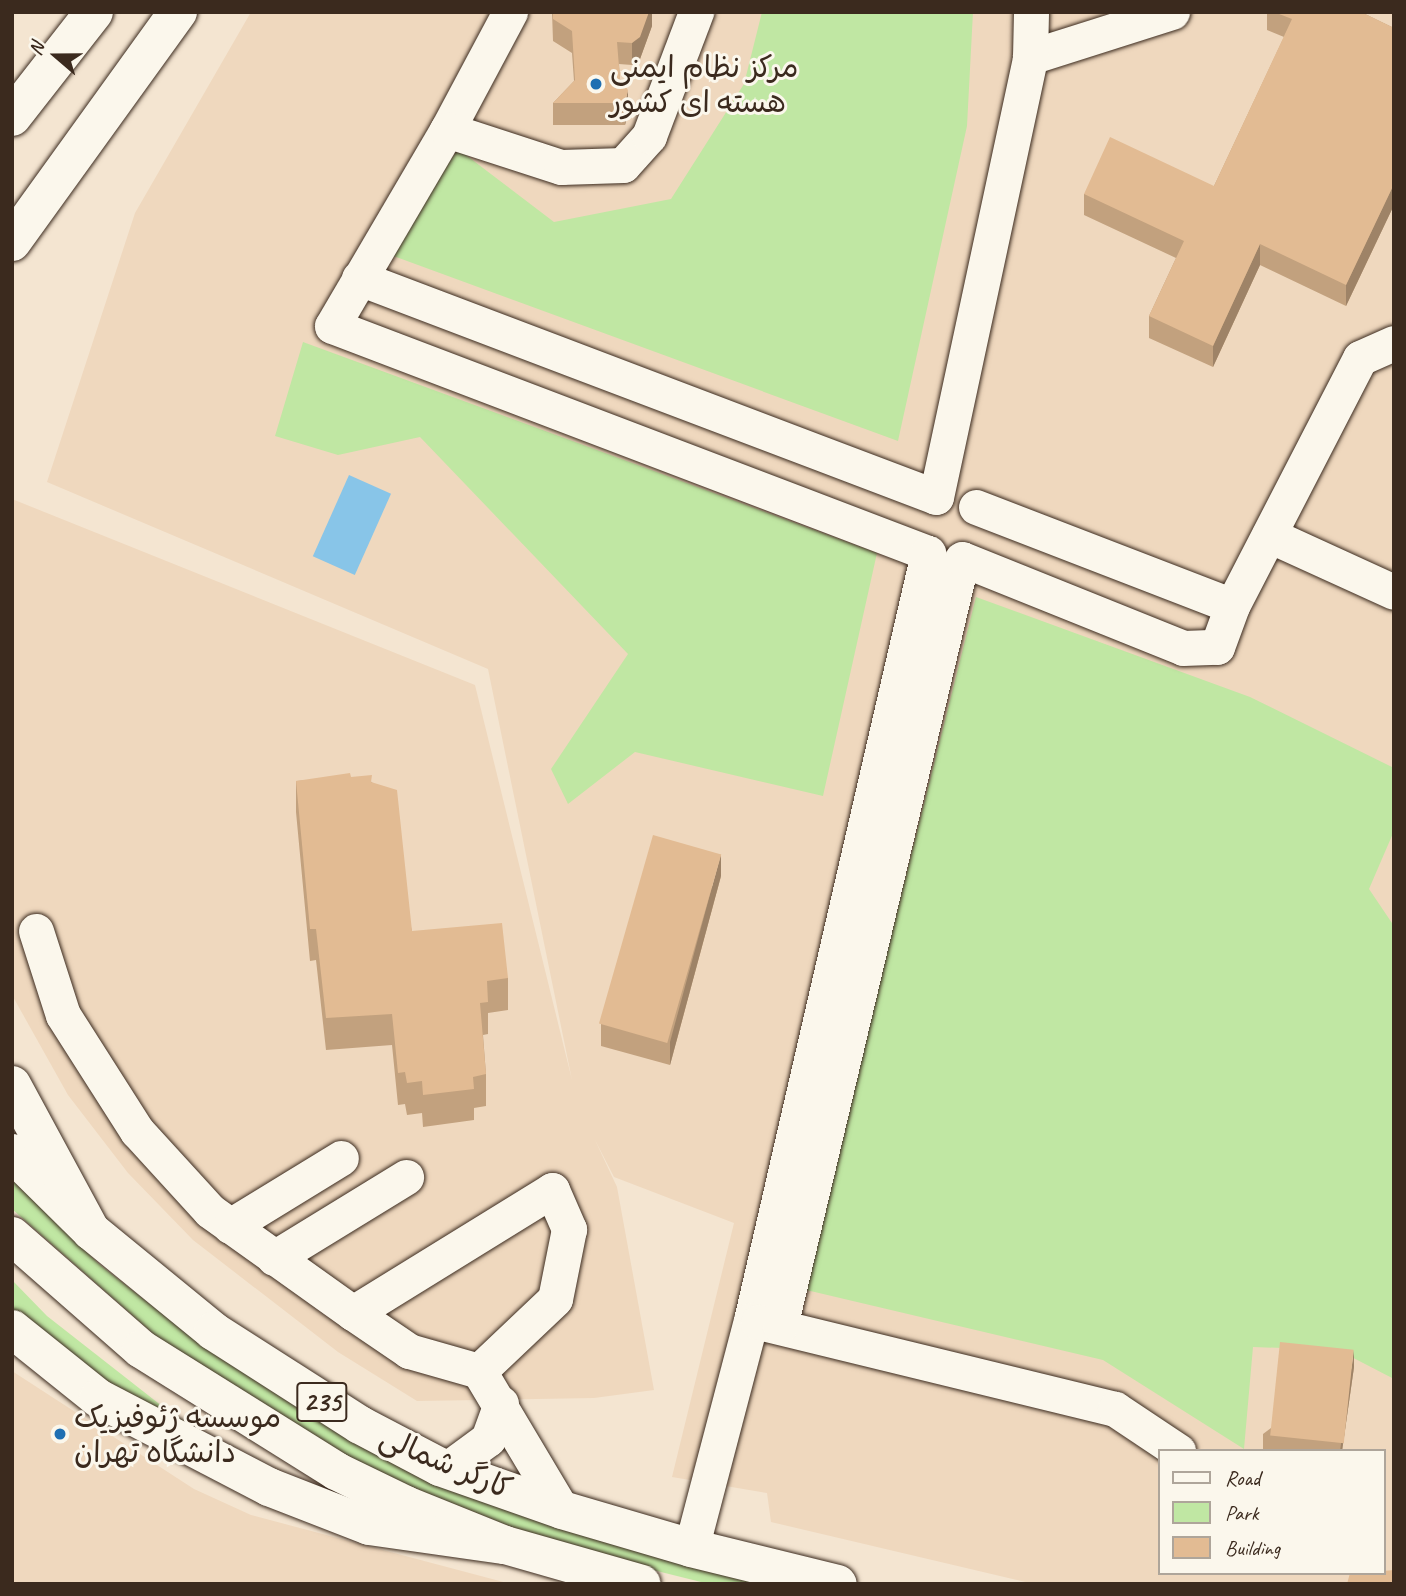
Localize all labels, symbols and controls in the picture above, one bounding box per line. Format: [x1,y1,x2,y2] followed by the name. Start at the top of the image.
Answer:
[21,21,91,91] north arrow
[23,39,50,58] text: N
[610,49,798,119] place label: مرکز نظام ایمنی هسته ای کشور
[588,76,604,92] marker: مرکز نظام ایمنی هسته ای کشور
[296,1378,348,1426] road number: 235
[74,1399,281,1470] place label: موسسه ژئوفیزیک دانشگاه تهران
[374,1419,518,1507] street label: کارگر شمالی
[52,1426,68,1442] marker: موسسه ژئوفیزیک دانشگاه تهران
[1158,1449,1385,1575] legend
[1225,1465,1260,1491] text: Road
[1225,1500,1258,1526] text: Park
[1225,1535,1280,1561] text: Building

